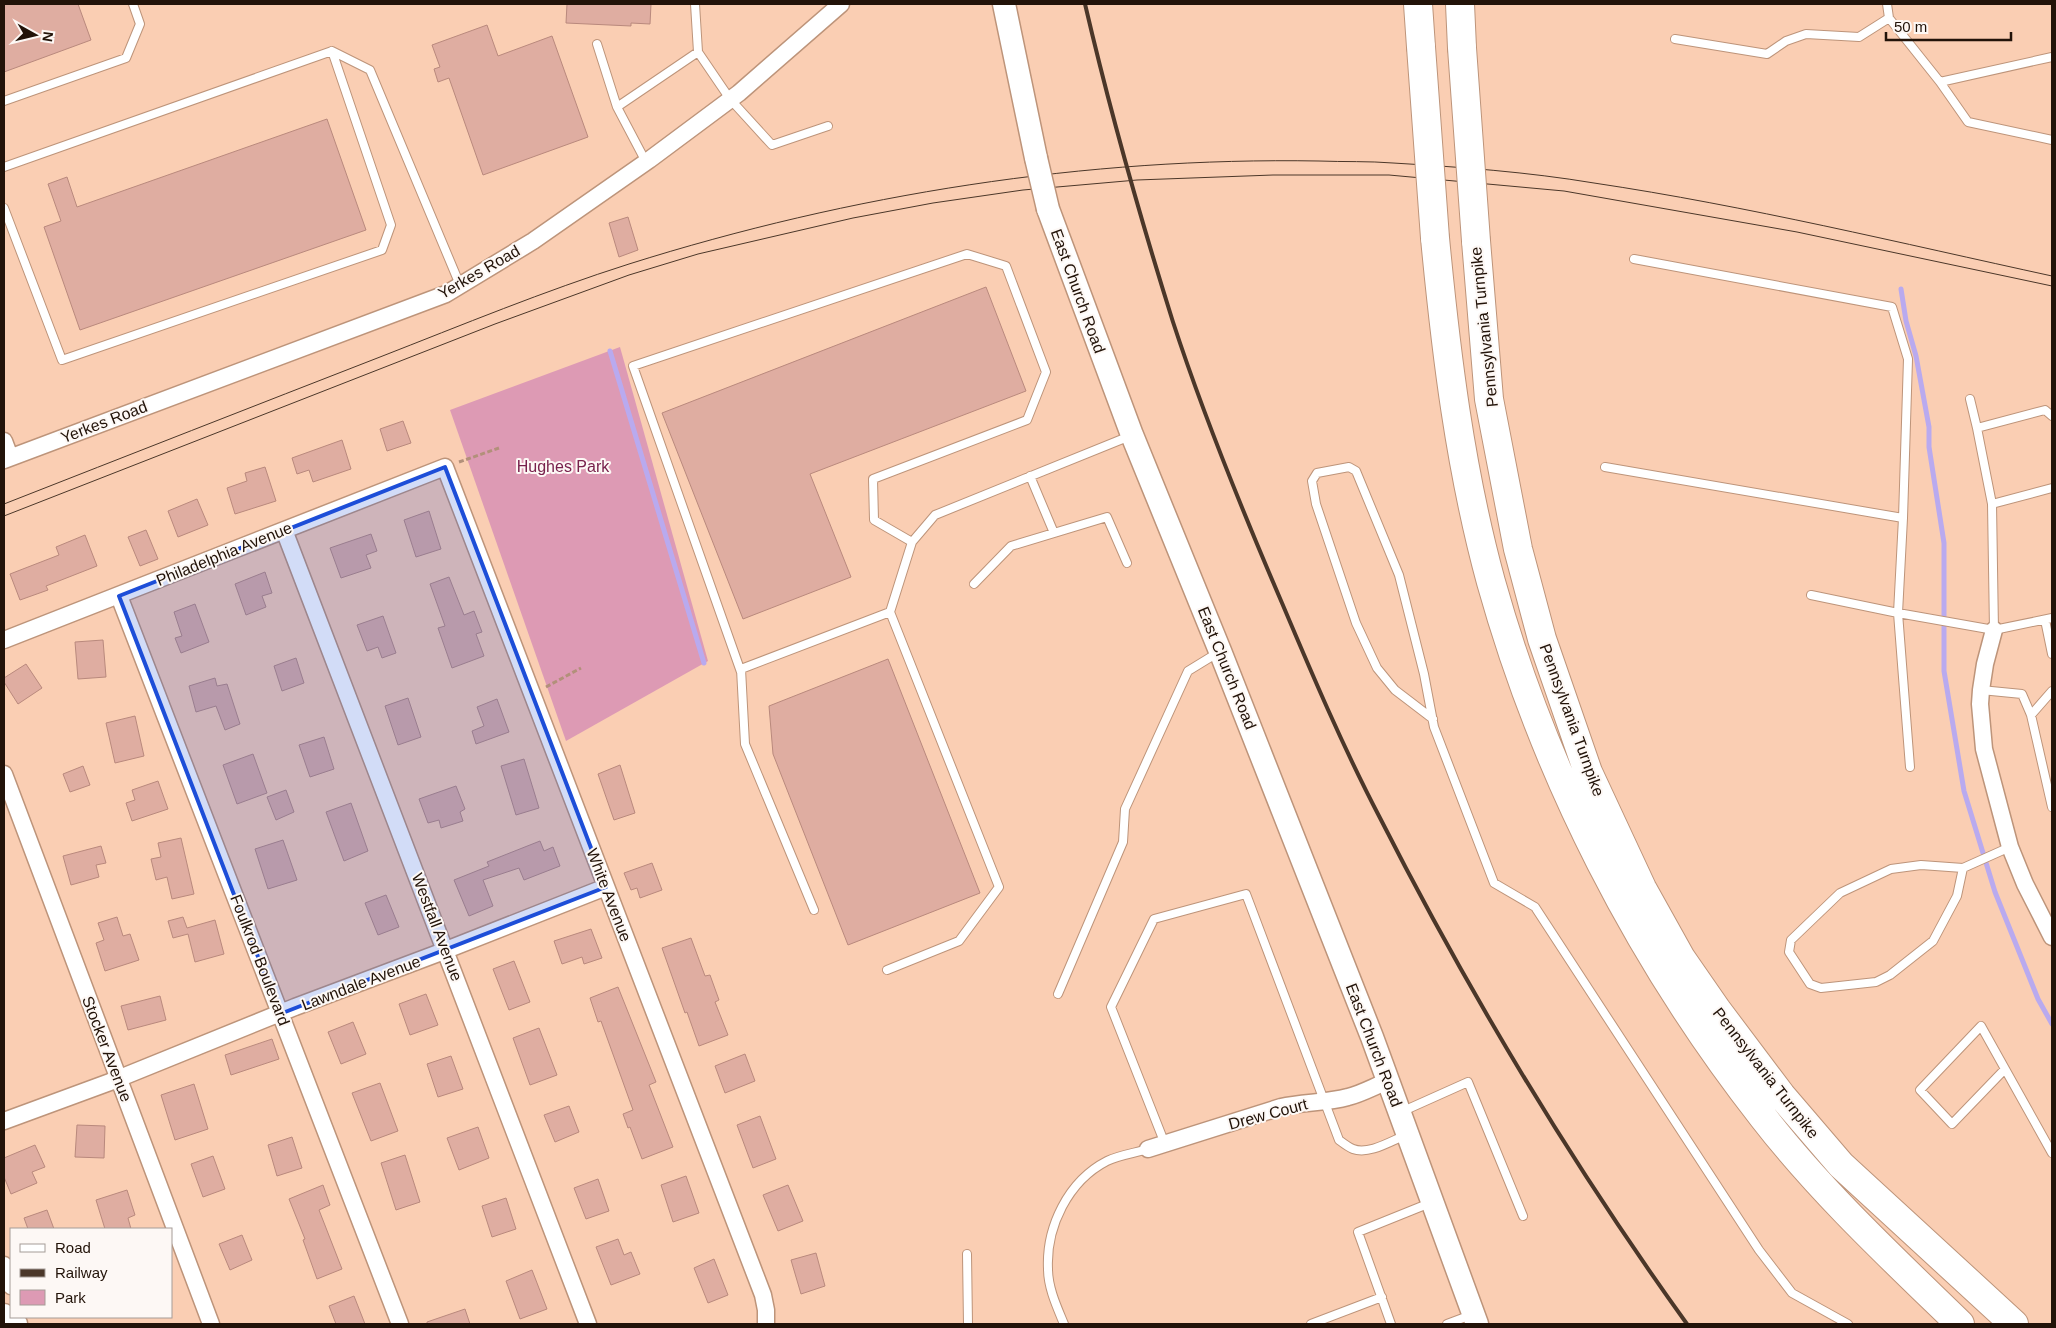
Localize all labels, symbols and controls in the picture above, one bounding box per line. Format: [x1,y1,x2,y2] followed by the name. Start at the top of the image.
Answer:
[10,10,60,60] north arrow
[1886,10,2011,42] scale bar
[1894,18,1927,35] text: 50 m
[39,31,57,43] text: N
[1048,227,1108,355] street label: East Church Road
[435,242,523,302] street label: Yerkes Road
[1467,246,1501,408] street label: Pennsylvania Turnpike
[58,398,150,446] street label: Yerkes Road
[517,458,610,475] park label: Hughes Park
[154,519,294,589] street label: Philadelphia Avenue
[1195,604,1259,732] street label: East Church Road
[1536,641,1608,799] street label: Pennsylvania Turnpike
[583,846,635,944] street label: White Avenue
[409,871,465,983] street label: Westfall Avenue
[227,892,293,1028] street label: Foulkrod Boulevard
[299,952,423,1014] street label: Lawndale Avenue
[1343,981,1405,1109] street label: East Church Road
[79,994,135,1104] street label: Stocker Avenue
[1710,1004,1822,1142] street label: Pennsylvania Turnpike
[1227,1095,1310,1133] street label: Drew Court
[10,1228,172,1318] legend
[55,1239,91,1256] text: Road
[55,1264,108,1281] text: Railway
[55,1289,86,1306] text: Park

